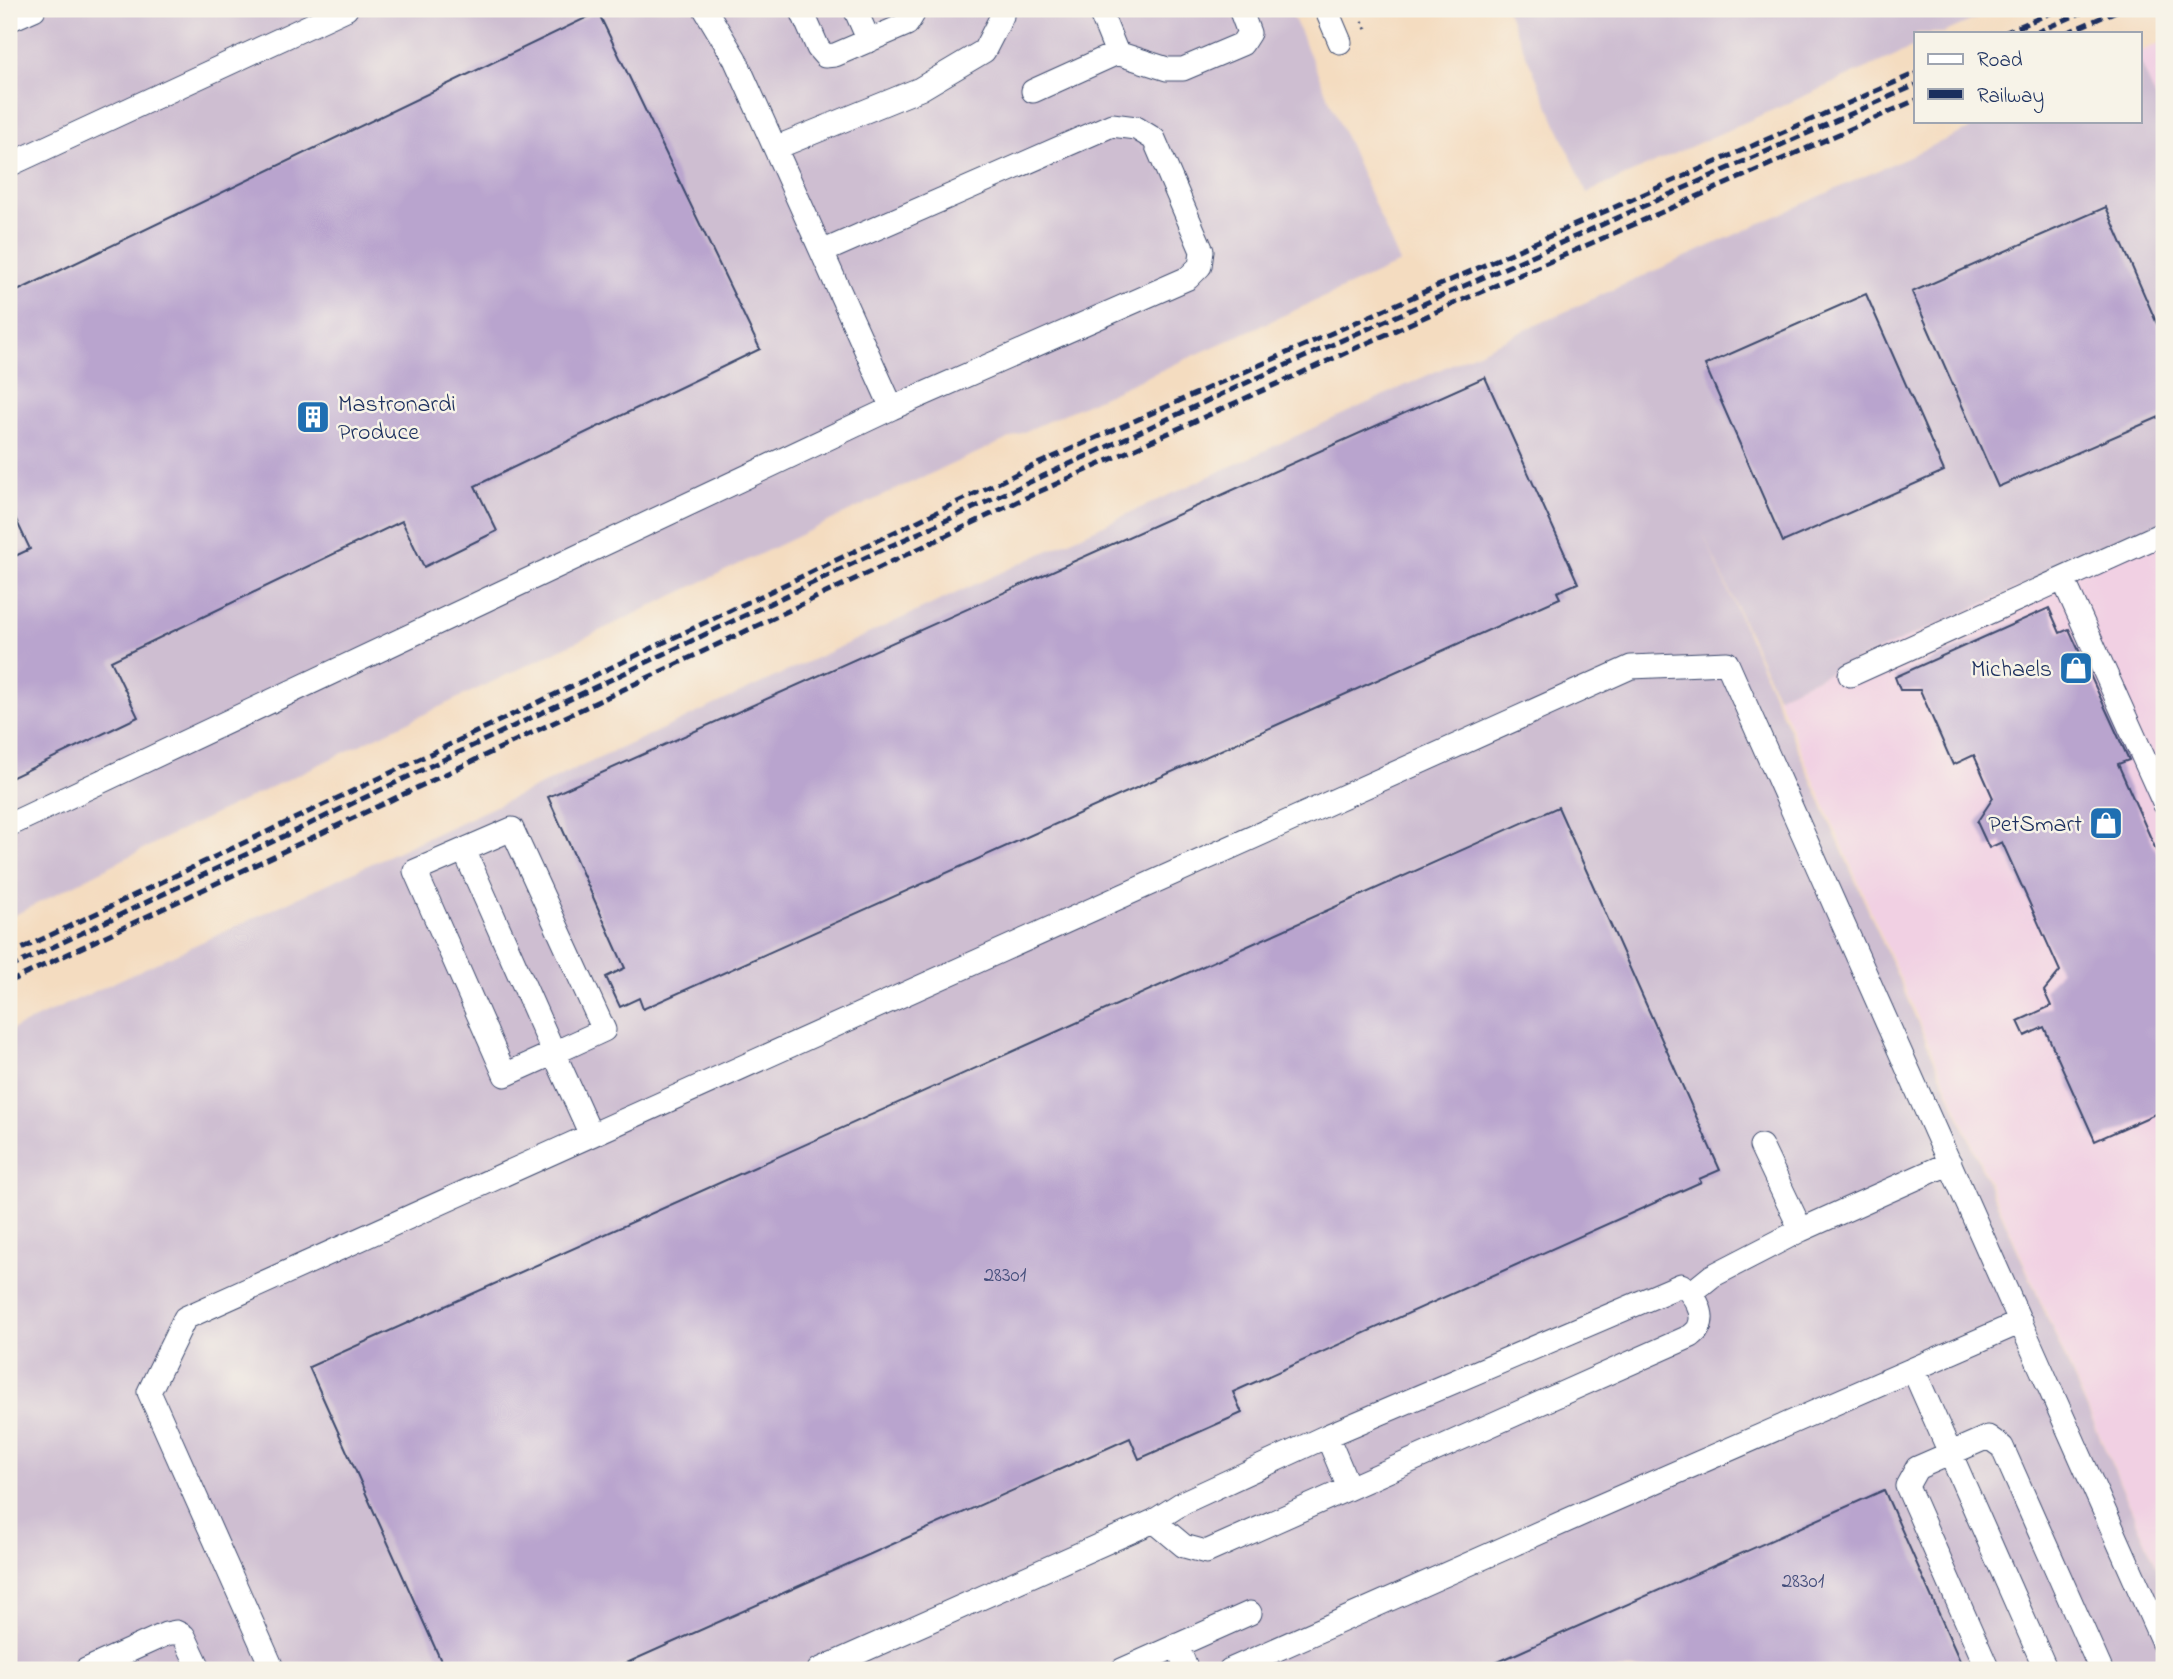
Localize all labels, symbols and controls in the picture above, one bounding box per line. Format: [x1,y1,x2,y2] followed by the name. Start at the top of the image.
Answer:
[1914,32,2142,122] legend
[1977,46,2023,76] text: Road
[1977,82,2044,114] text: Railway
[338,388,456,451] place label: Mastronardi Produce
[294,398,332,436] building icon: Mastronardi Produce
[2057,649,2095,687] shop icon: Michaels
[1971,653,2052,688] place label: Michaels
[2087,804,2125,842] shop icon: PetSmart
[1988,808,2082,843] place label: PetSmart
[984,1261,1027,1291] house number: 28301
[1782,1567,1825,1597] house number: 28301

